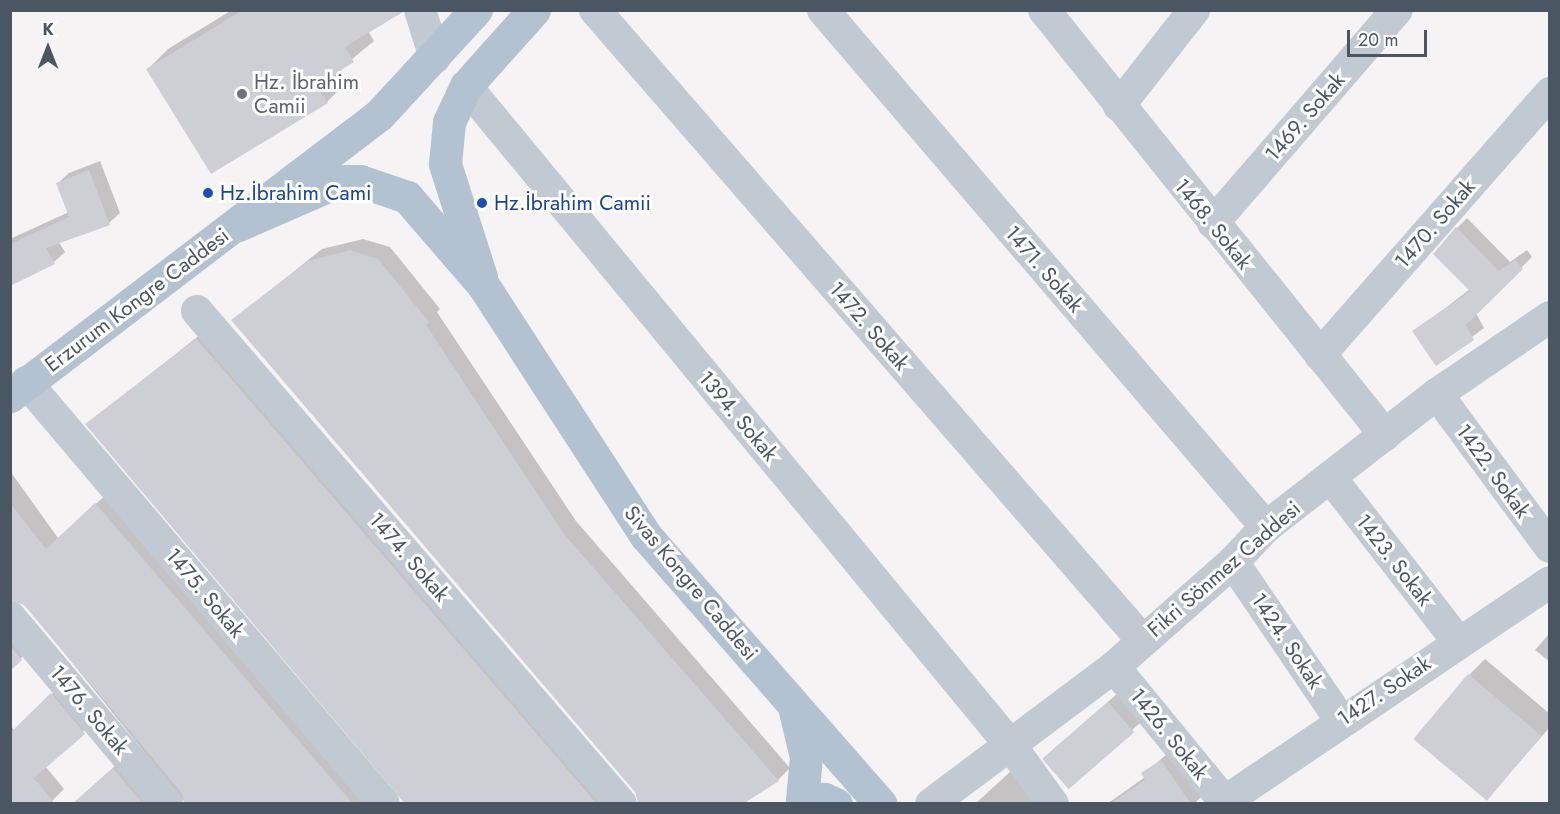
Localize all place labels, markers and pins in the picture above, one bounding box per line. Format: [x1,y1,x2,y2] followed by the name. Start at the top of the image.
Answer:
[254,69,359,119] place label: Hz. İbrahim Camii
[235,87,249,101] marker: Hz. İbrahim Camii
[220,180,372,206] place label: Hz.İbrahim Cami
[201,186,215,200] marker: Hz.İbrahim Cami
[494,190,651,216] place label: Hz.İbrahim Camii
[475,196,489,210] marker: Hz.İbrahim Camii

